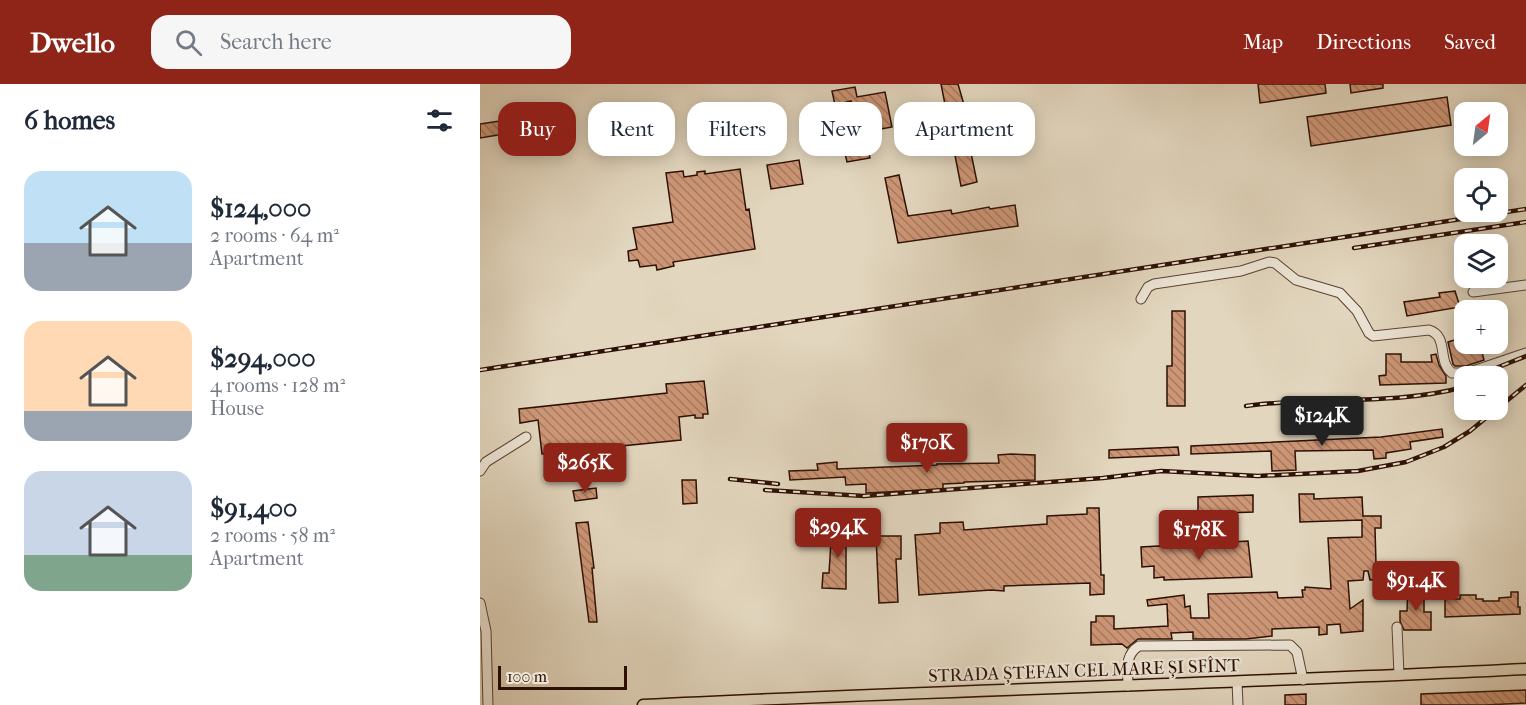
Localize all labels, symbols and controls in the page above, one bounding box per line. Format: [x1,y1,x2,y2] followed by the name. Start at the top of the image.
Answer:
[151,15,571,69] search box
[30,26,115,59] text: Dwello
[172,26,205,59] icon: search
[220,29,332,55] text: Search here
[1243,30,1283,54] text: Map
[1316,30,1411,54] text: Directions
[1444,30,1496,54] text: Saved
[498,102,576,156] chip: Buy
[588,102,675,156] chip: Rent
[687,102,787,156] chip: Filters
[799,102,882,156] chip: New
[894,102,1035,156] chip: Apartment
[1454,102,1508,156] north arrow
[1454,102,1508,420] map controls
[423,104,456,137] icon: filters
[24,105,115,136] text: 6 homes
[1454,168,1508,222] button: locate
[210,193,311,224] text: $124,000
[72,195,144,267] icon: home
[210,224,339,247] text: 2 rooms · 64 m²
[1454,234,1508,288] button: layers
[210,247,304,270] text: Apartment
[1454,300,1508,354] button: +
[210,343,316,374] text: $294,000
[72,345,144,417] icon: home
[1454,366,1508,420] button: −
[210,374,345,397] text: 4 rooms · 128 m²
[1280,396,1364,447] pin: $124K
[210,397,264,420] text: House
[1295,404,1349,427] text: $124K
[885,423,969,474] pin: $170K
[900,431,954,454] text: $170K
[543,443,627,494] pin: $265K
[557,451,613,474] text: $265K
[210,493,297,524] text: $91,400
[72,495,144,567] icon: home
[796,508,880,559] pin: $294K
[1157,510,1241,561] pin: $178K
[809,516,867,539] text: $294K
[1173,518,1225,541] text: $178K
[210,524,335,547] text: 2 rooms · 58 m²
[210,547,304,570] text: Apartment
[1367,561,1465,612] pin: $91.4K
[1386,569,1446,592] text: $91.4K
[928,654,1241,687] street label: STRADA ȘTEFAN CEL MARE ȘI SFÎNT
[498,663,627,690] scale bar
[507,667,547,686] text: 100 m

